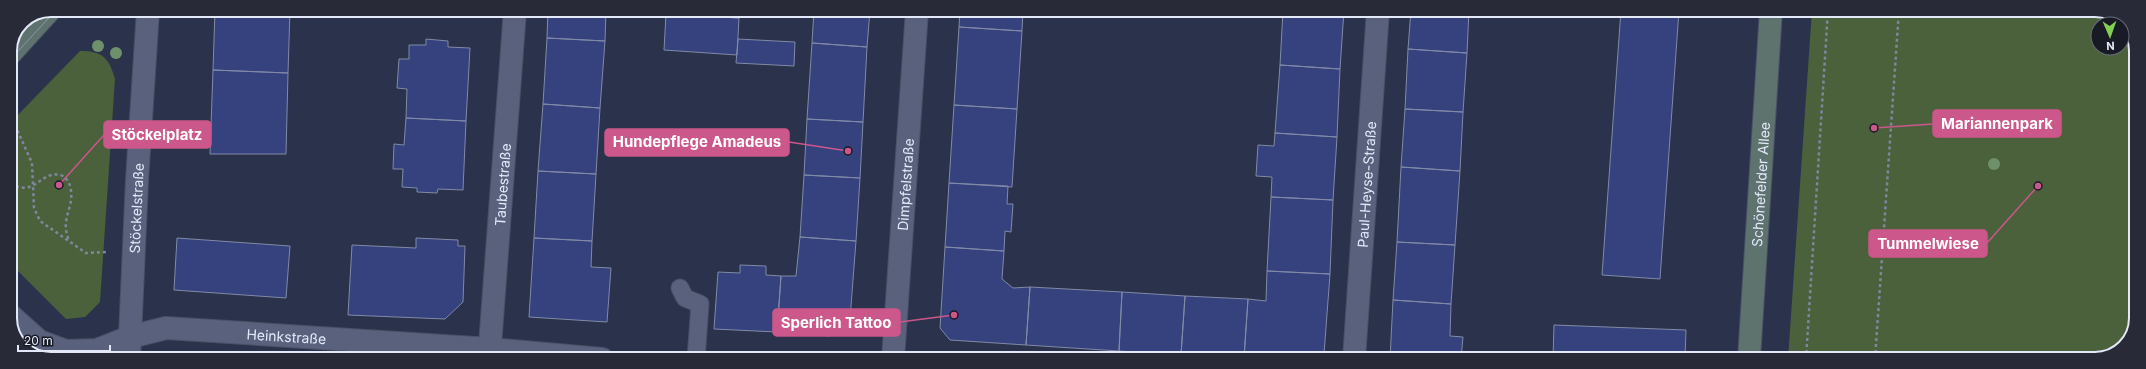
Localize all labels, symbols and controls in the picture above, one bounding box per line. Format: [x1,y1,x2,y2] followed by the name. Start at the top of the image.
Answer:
[2090,16,2130,56] north arrow
[2106,39,2115,53] text: N
[1933,110,2061,137] callout: Mariannenpark
[1941,114,2053,133] text: Mariannenpark
[104,121,211,148] callout: Stöckelplatz
[1353,121,1379,248] street label: Paul-Heyse-Straße
[1748,121,1772,247] street label: Schönefelder Allee
[112,125,202,144] text: Stöckelplatz
[605,129,789,156] callout: Hundepflege Amadeus
[613,132,781,151] text: Hundepflege Amadeus
[893,138,917,231] street label: Dimpfelstraße
[490,143,514,226] street label: Taubestraße
[125,162,147,254] street label: Stöckelstraße
[1869,230,1987,257] callout: Tummelwiese
[1877,234,1979,253] text: Tummelwiese
[773,309,900,336] callout: Sperlich Tattoo
[781,313,891,332] text: Sperlich Tattoo
[246,325,327,347] street label: Heinkstraße
[18,327,110,353] scale bar
[24,333,53,348] text: 20 m

